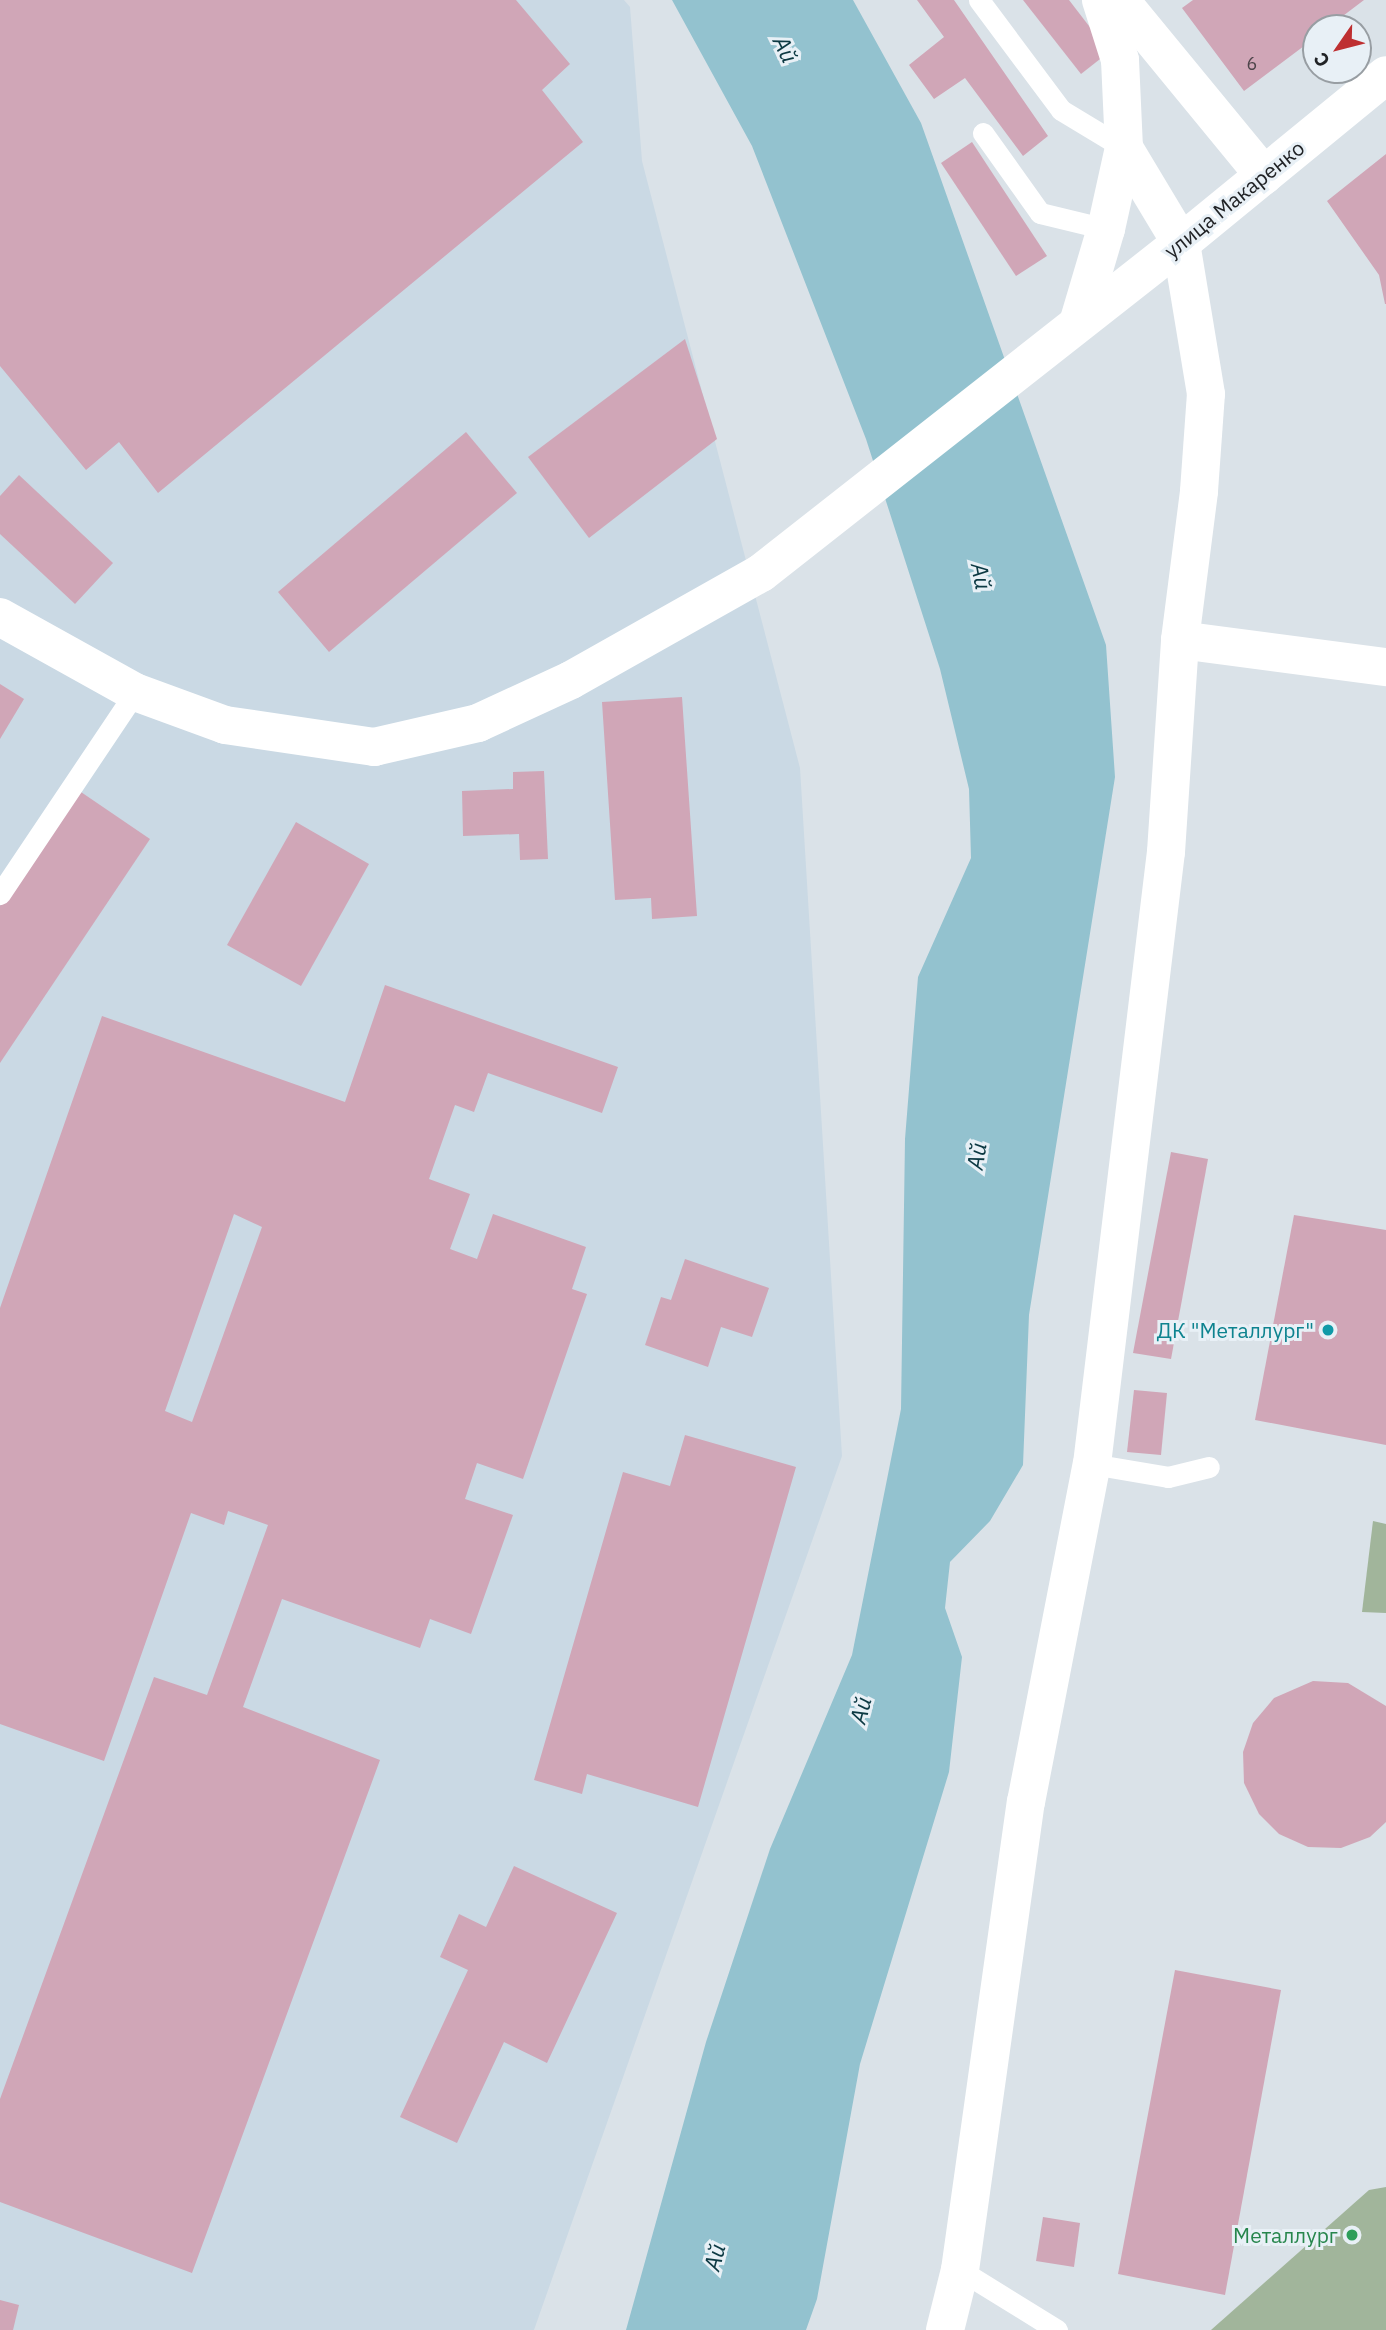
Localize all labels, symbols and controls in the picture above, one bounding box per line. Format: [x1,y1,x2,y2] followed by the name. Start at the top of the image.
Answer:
[1302,14,1372,84] north arrow
[768,31,804,67] water label: Ай
[1308,48,1335,72] text: С
[1247,53,1257,75] house number: 6
[1159,135,1309,263] street label: улица Макаренко
[966,560,998,592] water label: Ай
[960,1141,992,1171] water label: Ай
[1157,1317,1314,1343] place label: ДК "Металлург"
[1320,1322,1336,1338] marker: ДК "Металлург"
[843,1693,877,1727] water label: Ай
[1233,2222,1338,2248] place label: Металлург
[1344,2227,1360,2243] marker: Металлург
[697,2240,731,2274] water label: Ай

